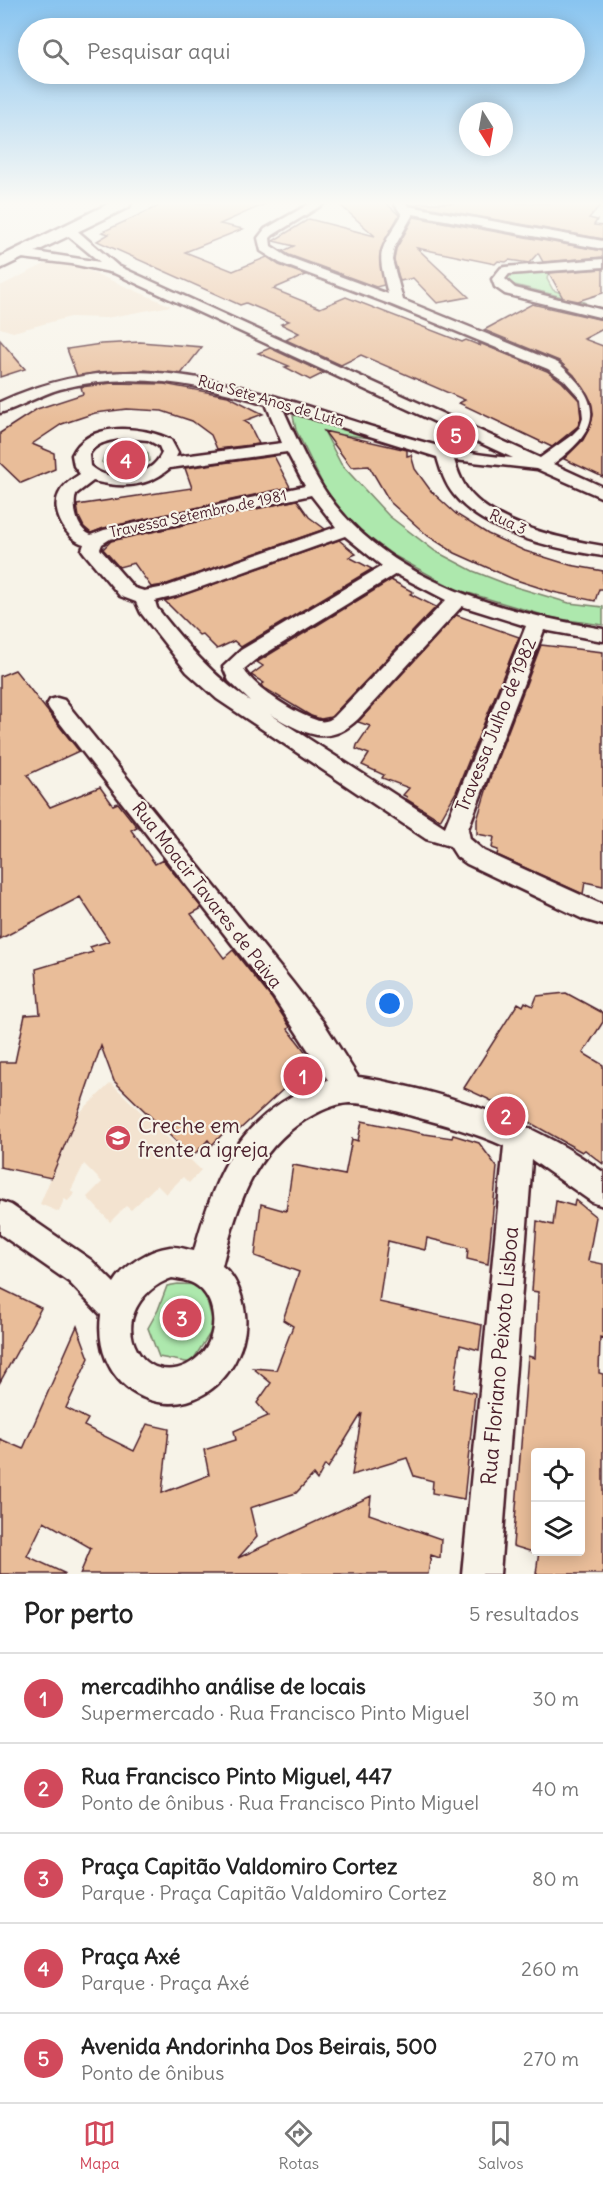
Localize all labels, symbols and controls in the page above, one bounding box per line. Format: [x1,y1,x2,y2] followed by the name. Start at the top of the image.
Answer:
[18,18,585,84] search box
[39,35,72,68] icon: search
[87,37,230,65] text: Pesquisar aqui
[459,102,513,156] north arrow
[196,371,347,431] street label: Rua Sete Anos de Luta
[436,412,476,458] pin: 5
[106,438,146,482] pin: 4
[107,485,288,542] street label: Travessa Setembro de 1981
[487,505,530,538] street label: Rua 3
[450,634,541,815] street label: Travessa Julho de 1982
[127,797,287,993] street label: Rua Moacir Tavares de Paiva
[375,989,404,1018] your location
[284,1054,322,1098] pin: 1
[486,1094,526,1138] pin: 2
[138,1112,269,1163] place label: Creche em frente a igreja
[103,1123,133,1153] school or university icon: Creche em frente a igreja
[475,1226,524,1486] street label: Rua Floriano Peixoto Lisboa
[162,1296,201,1340] pin: 3
[531,1448,585,1556] map controls
[531,1448,585,1502] button: locate
[531,1502,585,1556] button: layers
[24,1597,133,1630] text: Por perto
[469,1601,579,1626] text: 5 resultados
[81,1672,366,1700] text: mercadihho análise de locais
[40,1686,47,1711] text: 1
[532,1686,579,1711] text: 30 m
[81,1700,470,1725] text: Supermercado · Rua Francisco Pinto Miguel
[81,1762,392,1790] text: Rua Francisco Pinto Miguel, 447
[38,1776,49,1801] text: 2
[532,1776,579,1801] text: 40 m
[81,1790,479,1815] text: Ponto de ônibus · Rua Francisco Pinto Miguel
[81,1852,397,1880] text: Praça Capitão Valdomiro Cortez
[38,1866,49,1891] text: 3
[532,1866,579,1891] text: 80 m
[81,1880,447,1905] text: Parque · Praça Capitão Valdomiro Cortez
[81,1942,180,1970] text: Praça Axé
[38,1956,49,1981] text: 4
[521,1956,579,1981] text: 260 m
[81,1970,250,1995] text: Parque · Praça Axé
[81,2032,437,2060] text: Avenida Andorinha Dos Beirais, 500
[38,2046,49,2071] text: 5
[523,2046,579,2071] text: 270 m
[81,2060,224,2085] text: Ponto de ônibus
[79,2117,120,2173] tab: Mapa
[278,2117,319,2173] tab: Rotas
[478,2117,524,2173] tab: Salvos

